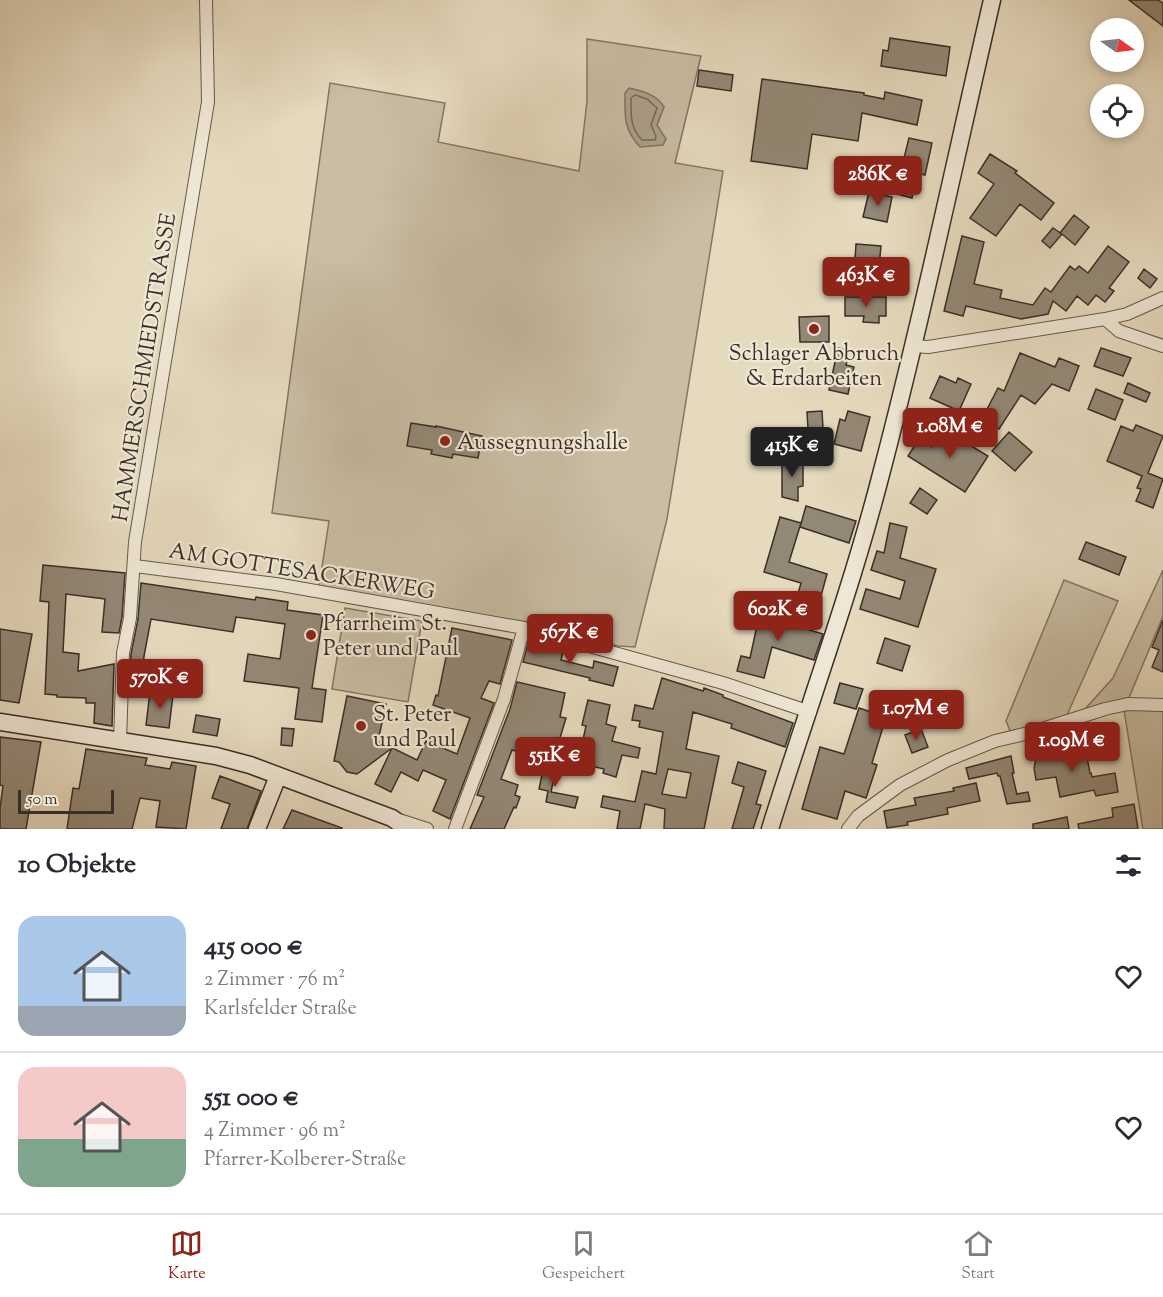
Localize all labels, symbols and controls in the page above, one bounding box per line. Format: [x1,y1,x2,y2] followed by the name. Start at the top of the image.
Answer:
[1090,18,1144,72] north arrow
[1090,18,1144,138] map controls
[1090,84,1144,138] button: locate
[829,156,927,207] pin: 286K €
[848,161,908,190] text: 286K €
[106,211,186,524] street label: HAMMERSCHMIEDSTRASSE
[817,257,915,308] pin: 463K €
[837,262,895,291] text: 463K €
[807,322,821,336] marker: Schlager Abbruch & Erdarbeiten
[729,339,899,396] place label: Schlager Abbruch & Erdarbeiten
[895,408,1005,459] pin: 1.08M €
[917,413,983,442] text: 1.08M €
[743,427,841,478] pin: 415K €
[457,428,628,460] place label: Aussegnungshalle
[765,432,819,461] text: 415K €
[438,434,452,448] marker: Aussegnungshalle
[166,536,437,610] street label: AM GOTTESACKERWEG
[729,591,827,642] pin: 602K €
[748,596,808,625] text: 602K €
[323,609,459,666] place label: Pfarrheim St. Peter und Paul
[521,614,619,665] pin: 567K €
[541,619,599,648] text: 567K €
[304,628,318,642] marker: Pfarrheim St. Peter und Paul
[111,659,209,710] pin: 570K €
[131,664,189,693] text: 570K €
[861,690,971,741] pin: 1.07M €
[883,695,949,724] text: 1.07M €
[373,700,456,757] place label: St. Peter und Paul
[354,719,368,733] marker: St. Peter und Paul
[1017,722,1127,773] pin: 1.09M €
[1039,727,1105,756] text: 1.09M €
[506,737,604,788] pin: 551K €
[529,742,581,771] text: 551K €
[18,787,114,814] scale bar
[27,789,58,812] text: 50 m
[18,847,136,884] text: 10 Objekte
[1112,849,1145,882] icon: filters
[204,929,303,966] text: 415 000 €
[66,940,138,1012] icon: home
[1112,960,1145,993] icon: heart
[204,966,345,995] text: 2 Zimmer · 76 m²
[204,995,357,1024] text: Karlsfelder Straße
[204,1080,299,1117] text: 551 000 €
[66,1091,138,1163] icon: home
[1112,1111,1145,1144] icon: heart
[204,1117,346,1146] text: 4 Zimmer · 96 m²
[204,1146,406,1175] text: Pfarrer-Kolberer-Straße
[168,1227,206,1286] tab: Karte
[542,1227,625,1286] tab: Gespeichert
[961,1227,995,1286] tab: Start

